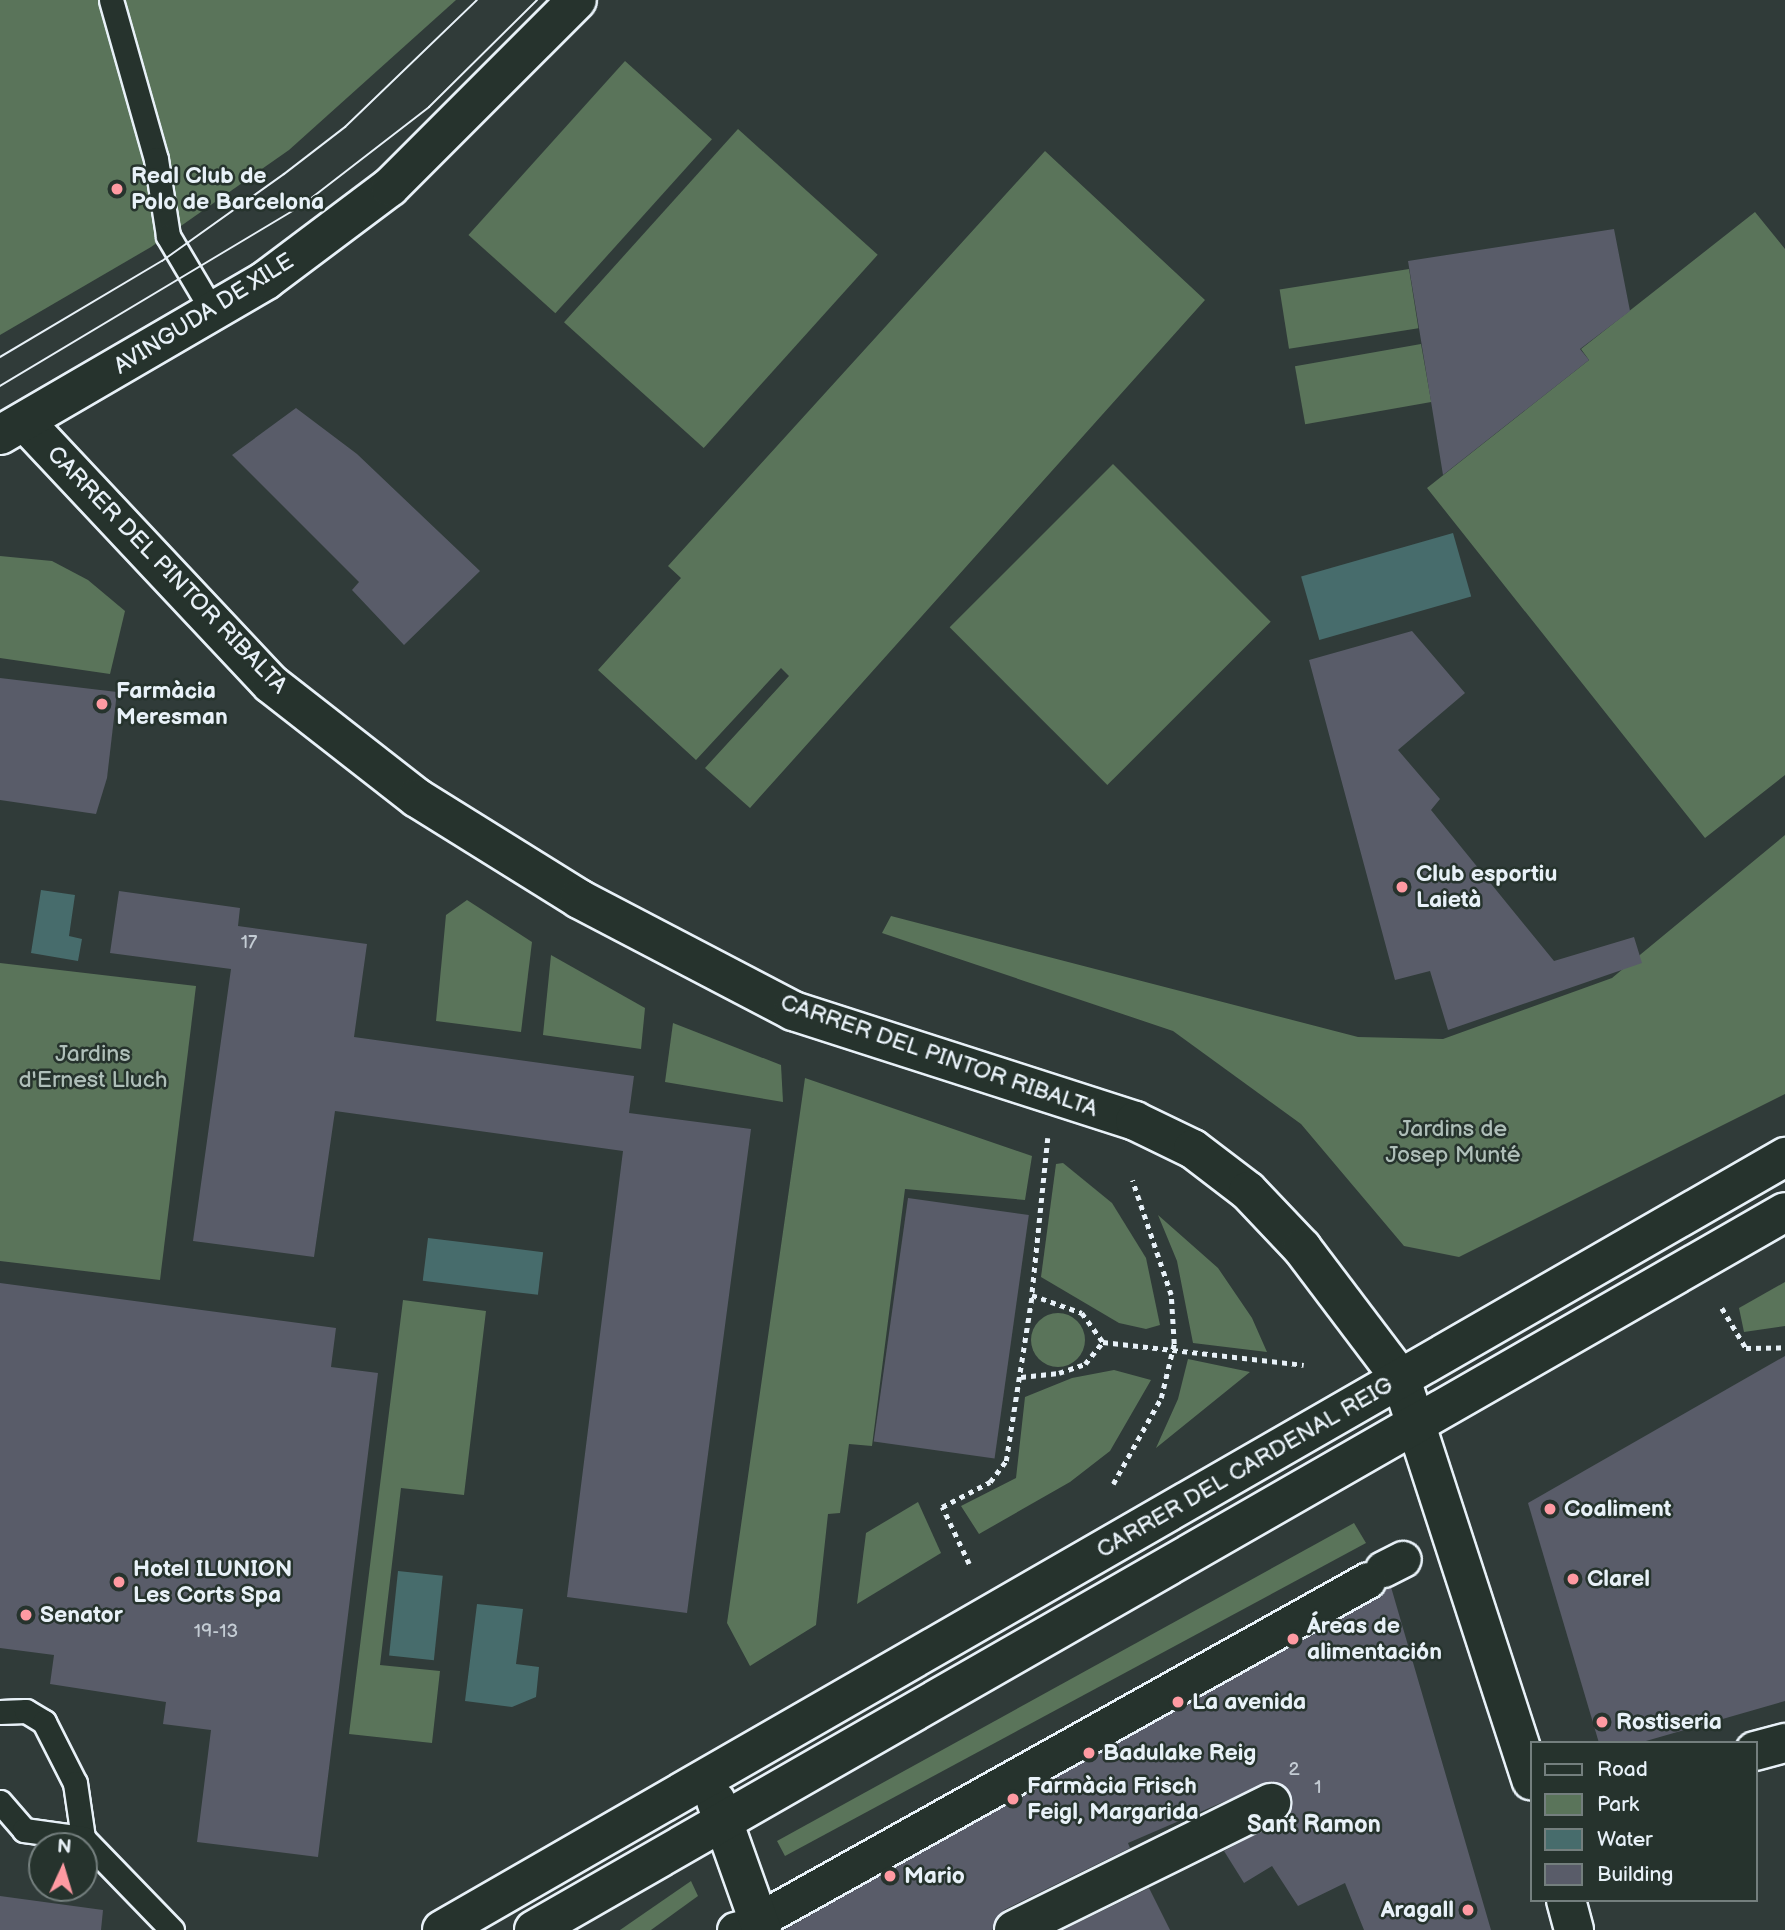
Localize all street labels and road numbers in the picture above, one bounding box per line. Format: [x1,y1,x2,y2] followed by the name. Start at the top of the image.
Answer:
[109,247,299,381] street label: AVINGUDA DE XILE
[41,440,293,700] street label: CARRER DEL PINTOR RIBALTA
[777,989,1101,1123] street label: CARRER DEL PINTOR RIBALTA
[1092,1372,1398,1564] street label: CARRER DEL CARDENAL REIG

